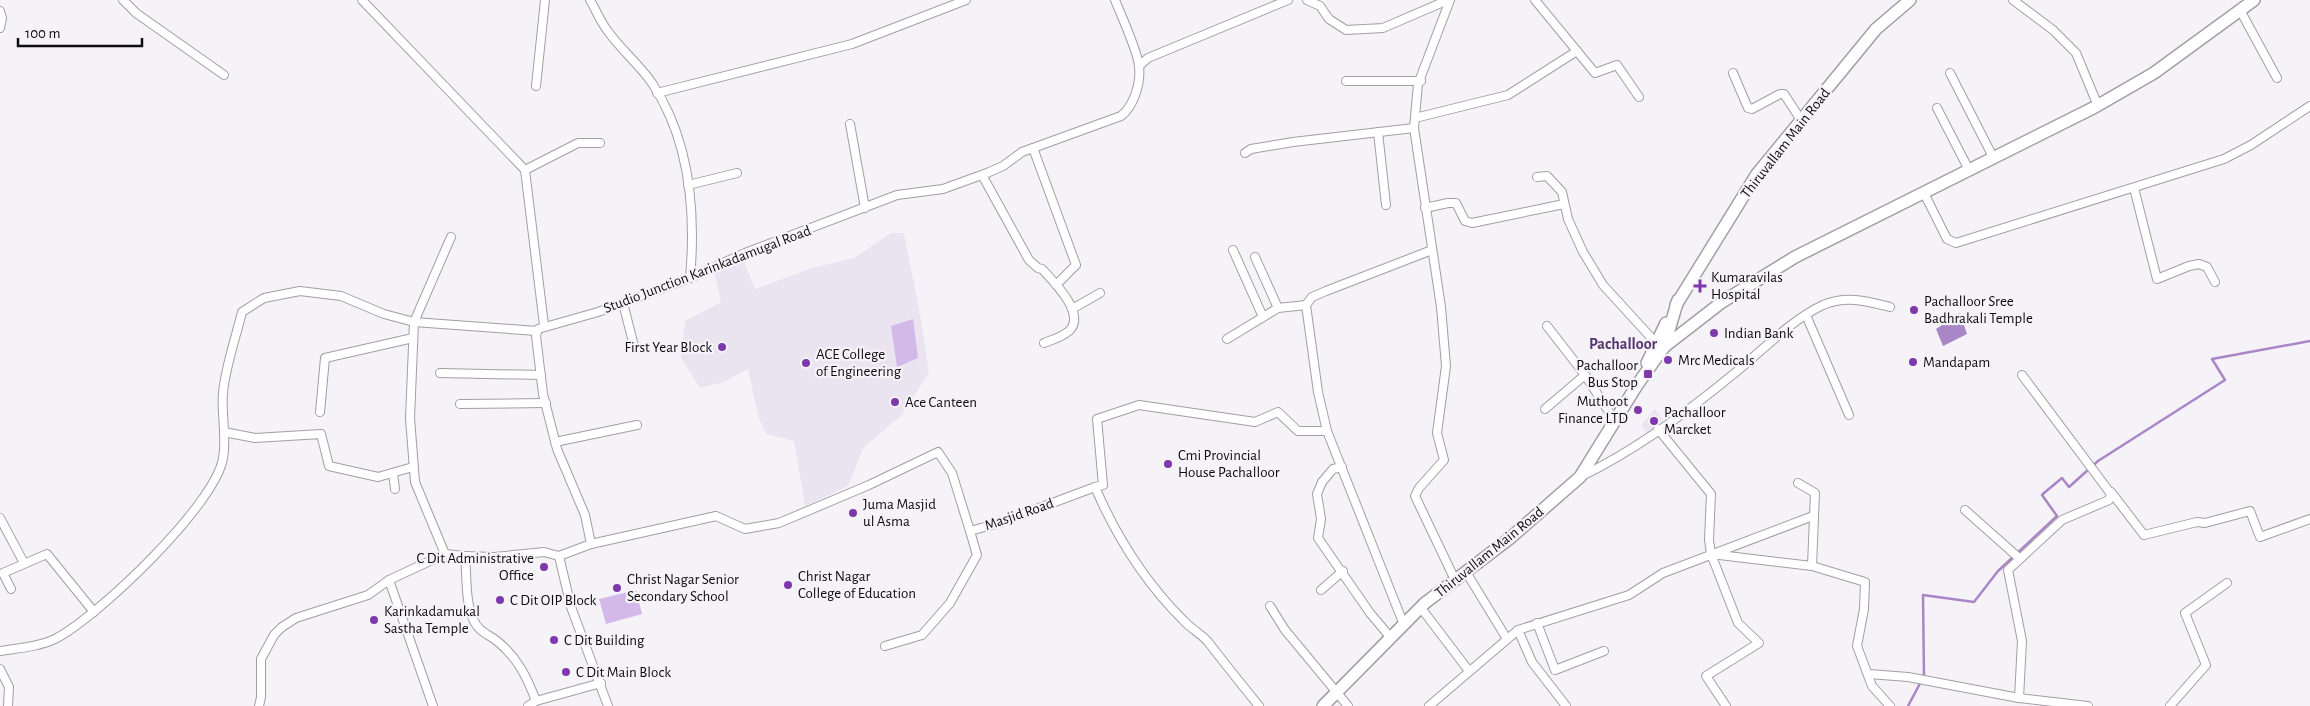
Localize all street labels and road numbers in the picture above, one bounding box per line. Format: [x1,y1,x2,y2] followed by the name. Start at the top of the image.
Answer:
[1738,85,1833,201] street label: Thiruvallam Main Road
[601,223,813,316] street label: Studio Junction Karinkadamugal Road
[983,496,1056,533] street label: Masjid Road
[1432,504,1547,601] street label: Thiruvallam Main Road

